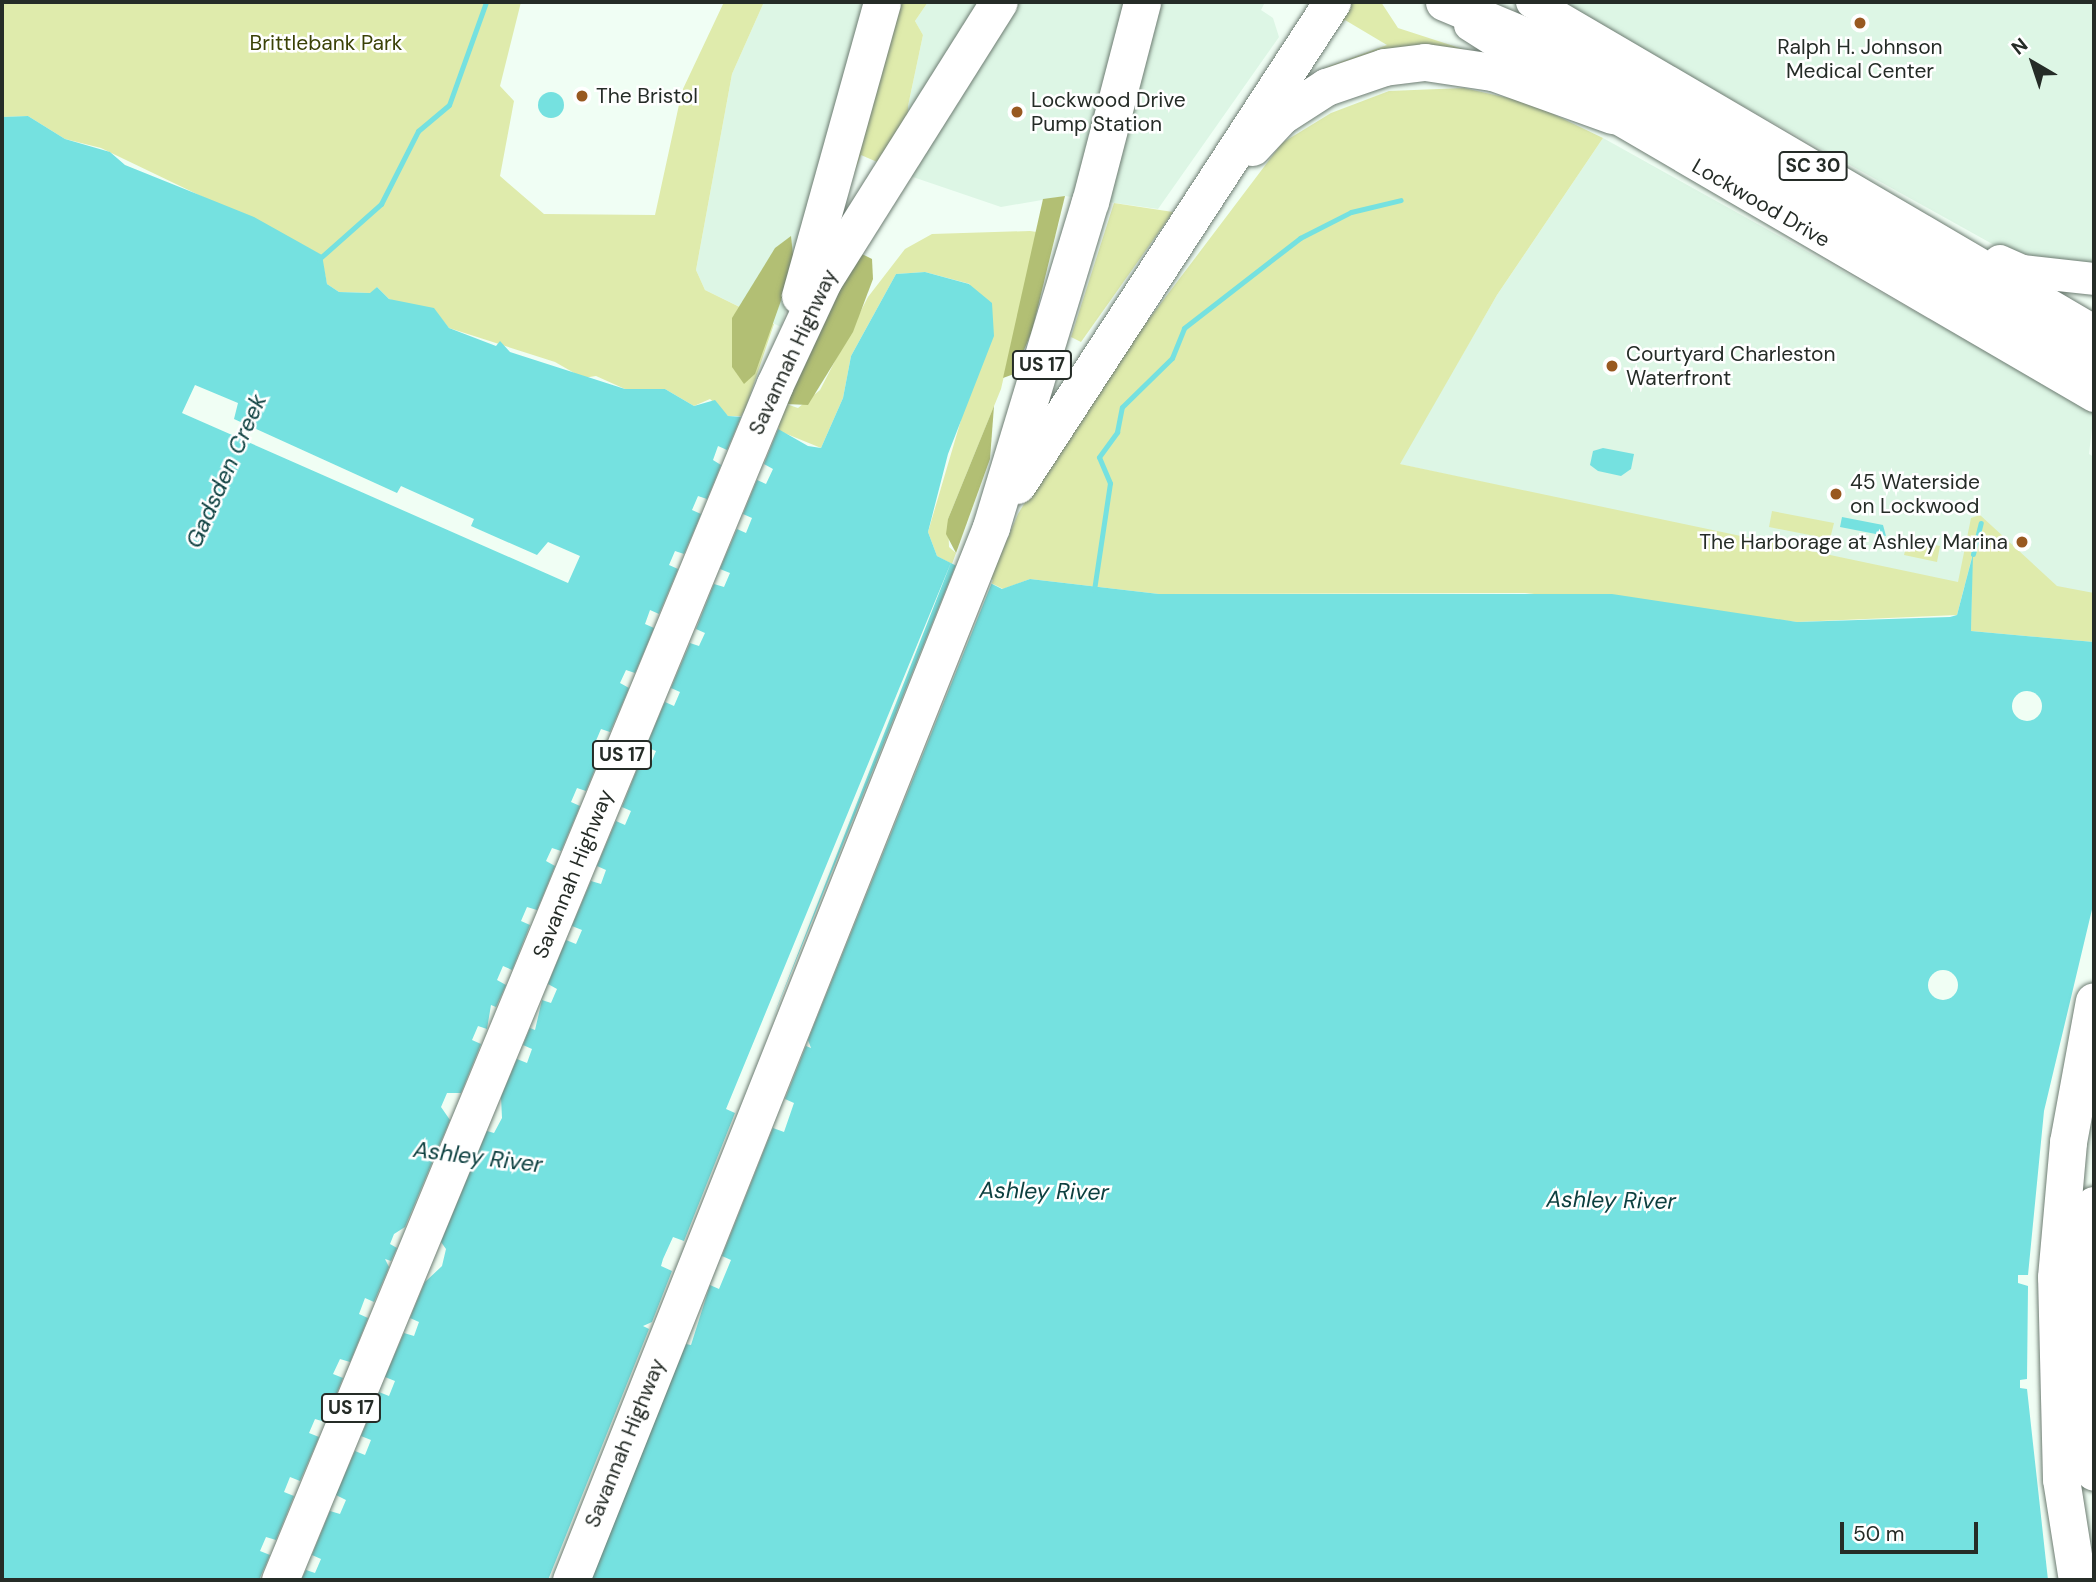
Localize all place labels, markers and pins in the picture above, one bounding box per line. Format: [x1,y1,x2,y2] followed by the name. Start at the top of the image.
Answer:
[1852,15,1868,31] marker: Ralph H. Johnson Medical Center
[1777,34,1943,84] place label: Ralph H. Johnson Medical Center
[596,83,698,109] place label: The Bristol
[1031,87,1186,137] place label: Lockwood Drive Pump Station
[574,88,590,104] marker: The Bristol
[1009,104,1025,120] marker: Lockwood Drive Pump Station
[1626,341,1836,391] place label: Courtyard Charleston Waterfront
[1604,358,1620,374] marker: Courtyard Charleston Waterfront
[1850,469,1980,519] place label: 45 Waterside on Lockwood
[1828,486,1844,502] marker: 45 Waterside on Lockwood
[1699,529,2008,555] place label: The Harborage at Ashley Marina
[2014,534,2030,550] marker: The Harborage at Ashley Marina

